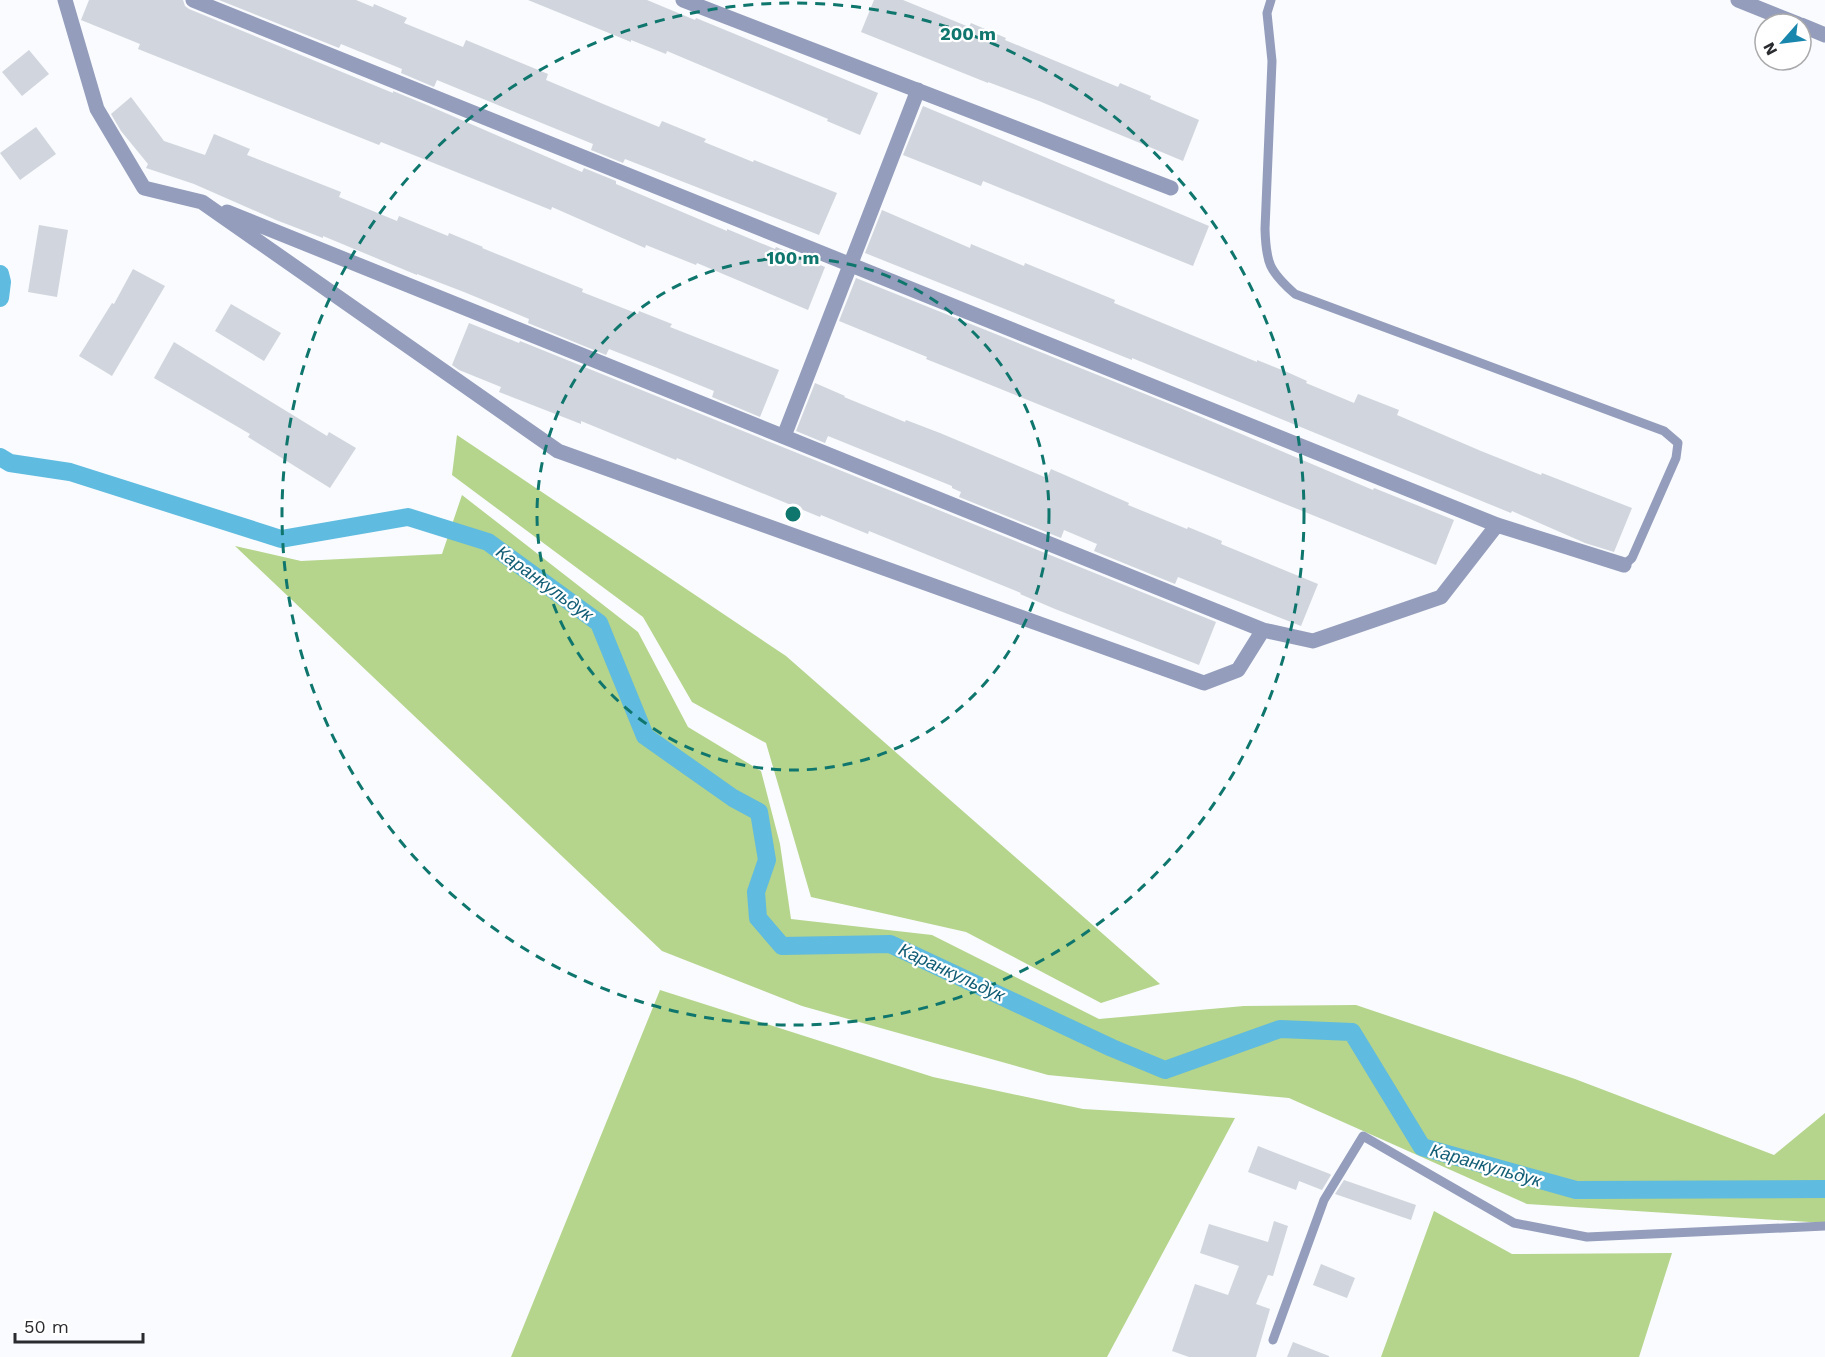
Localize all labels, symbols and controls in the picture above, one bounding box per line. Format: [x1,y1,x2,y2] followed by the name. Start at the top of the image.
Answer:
[1753,12,1813,72] north arrow
[940,23,996,44] text: 200 m
[1759,39,1781,59] text: N
[766,247,820,268] text: 100 m
[783,504,803,524] centre of rings
[492,541,599,626] water label: Каранкульдук
[896,938,1010,1006] water label: Каранкульдук
[1428,1139,1545,1191] water label: Каранкульдук
[15,1306,142,1344] scale bar
[24,1316,69,1337] text: 50 m

